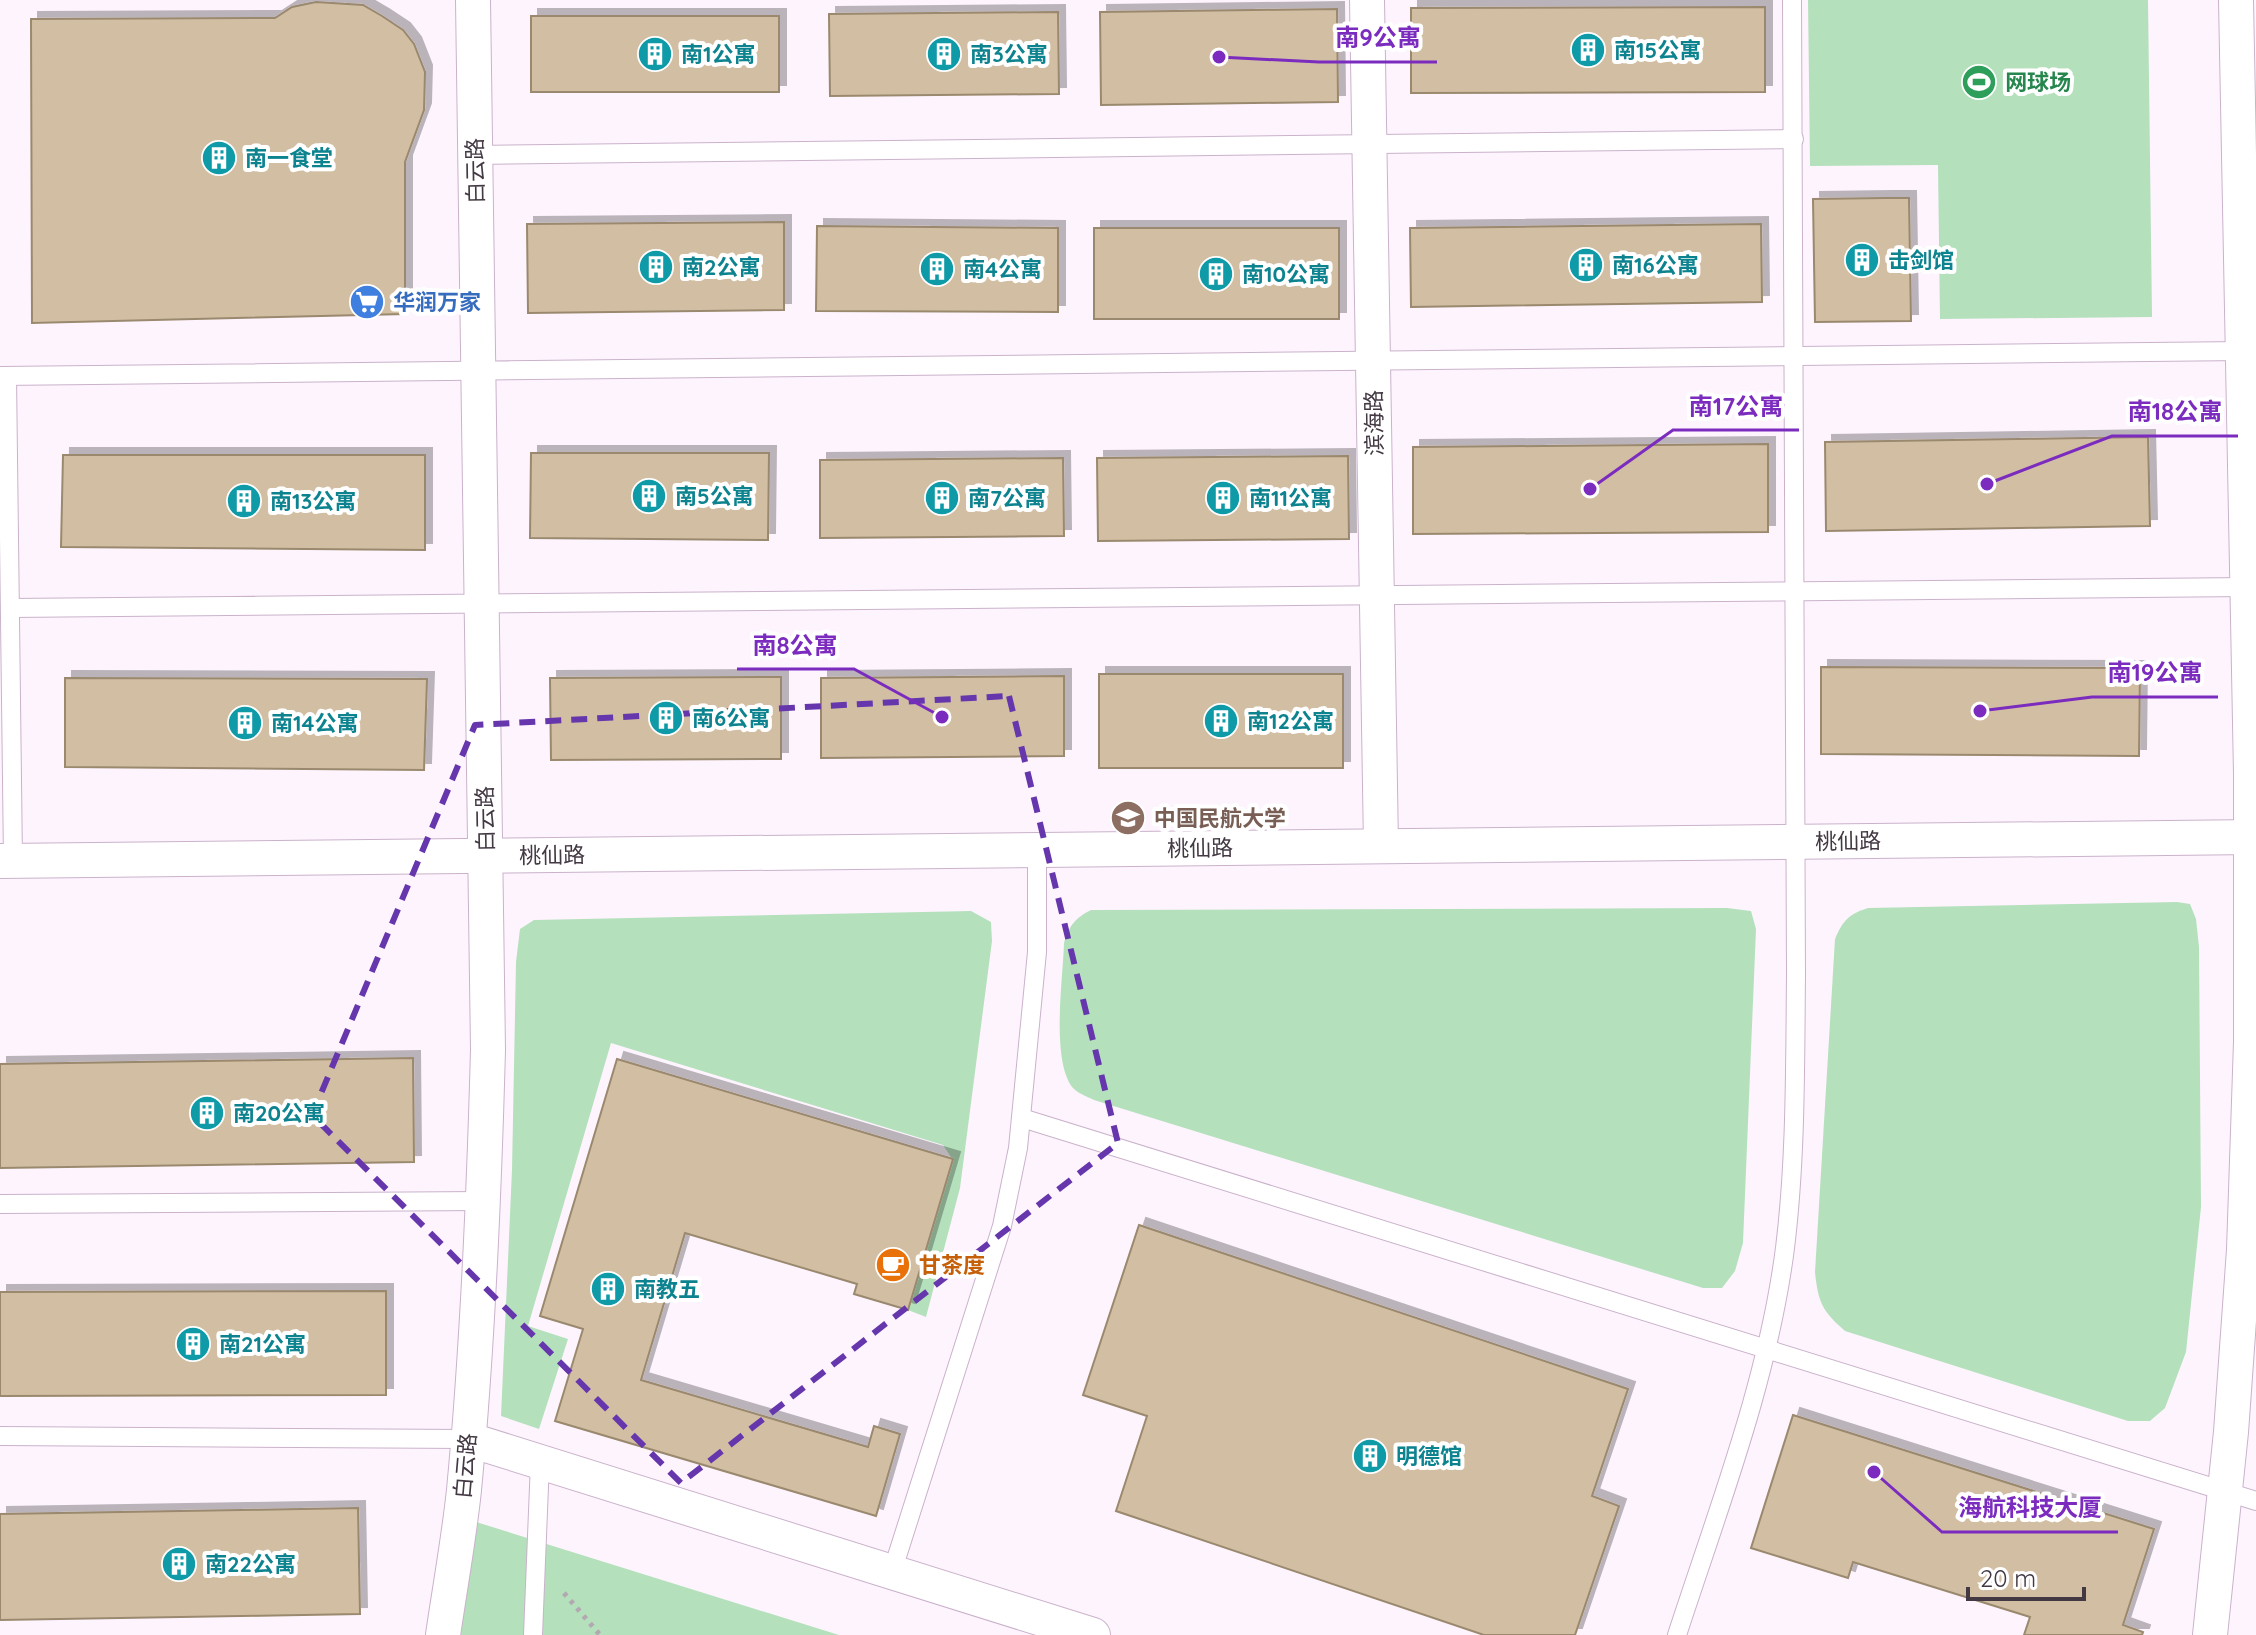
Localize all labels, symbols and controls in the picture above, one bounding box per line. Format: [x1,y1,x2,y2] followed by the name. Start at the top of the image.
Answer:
[1319,14,1437,62] callout: 南9公寓
[1335,22,1421,52] text: 南9公寓
[1569,31,1607,69] building icon: 南15公寓
[636,35,674,73] building icon: 南1公寓
[925,35,963,73] building icon: 南3公寓
[1614,36,1701,64] place label: 南15公寓
[681,40,756,68] place label: 南1公寓
[970,40,1048,68] place label: 南3公寓
[1960,63,1998,101] sports icon: 网球场
[2005,68,2071,96] place label: 网球场
[460,138,490,204] street label: 白云路
[200,139,238,177] building icon: 南一食堂
[245,144,333,172] place label: 南一食堂
[1843,241,1881,279] building icon: 击剑馆
[1567,246,1605,284] building icon: 南16公寓
[1888,246,1954,274] place label: 击剑馆
[637,248,675,286] building icon: 南2公寓
[918,250,956,288] building icon: 南4公寓
[1612,251,1699,279] place label: 南16公寓
[682,253,761,281] place label: 南2公寓
[963,255,1042,283] place label: 南4公寓
[1197,255,1235,293] building icon: 南10公寓
[1242,260,1330,288] place label: 南10公寓
[348,283,386,321] supermarket icon: 华润万家
[393,288,481,316] place label: 华润万家
[1673,382,1799,430] callout: 南17公寓
[2112,388,2238,436] callout: 南18公寓
[1359,390,1389,456] street label: 滨海路
[1689,391,1783,421] text: 南17公寓
[2128,396,2222,426] text: 南18公寓
[630,477,668,515] building icon: 南5公寓
[923,479,961,517] building icon: 南7公寓
[1204,479,1242,517] building icon: 南11公寓
[225,482,263,520] building icon: 南13公寓
[675,482,754,510] place label: 南5公寓
[968,484,1046,512] place label: 南7公寓
[1249,484,1332,512] place label: 南11公寓
[270,487,356,515] place label: 南13公寓
[737,621,854,669] callout: 南8公寓
[752,630,838,660] text: 南8公寓
[2092,649,2218,697] callout: 南19公寓
[2108,657,2202,687] text: 南19公寓
[647,699,685,737] building icon: 南6公寓
[1202,702,1240,740] building icon: 南12公寓
[226,704,264,742] building icon: 南14公寓
[692,704,770,732] place label: 南6公寓
[1247,707,1334,735] place label: 南12公寓
[271,709,359,737] place label: 南14公寓
[470,786,500,852] street label: 白云路
[1109,799,1147,837] school or university icon: 中国民航大学
[1154,804,1286,832] place label: 中国民航大学
[1815,826,1881,856] street label: 桃仙路
[1167,833,1233,863] street label: 桃仙路
[519,840,585,870] street label: 桃仙路
[188,1094,226,1132] building icon: 南20公寓
[233,1099,325,1127] place label: 南20公寓
[874,1246,912,1284] cafe icon: 甘茶度
[919,1251,985,1279] place label: 甘茶度
[589,1270,627,1308] building icon: 南教五
[634,1275,700,1303] place label: 南教五
[174,1325,212,1363] building icon: 南21公寓
[219,1330,306,1358] place label: 南21公寓
[448,1432,482,1500] street label: 白云路
[1351,1437,1389,1475] building icon: 明德馆
[1396,1442,1462,1470] place label: 明德馆
[1942,1484,2118,1532] callout: 海航科技大厦
[1958,1492,2102,1522] text: 海航科技大厦
[160,1545,198,1583] building icon: 南22公寓
[205,1550,296,1578] place label: 南22公寓
[1968,1551,2084,1601] scale bar
[1980,1563,2036,1593] text: 20 m

